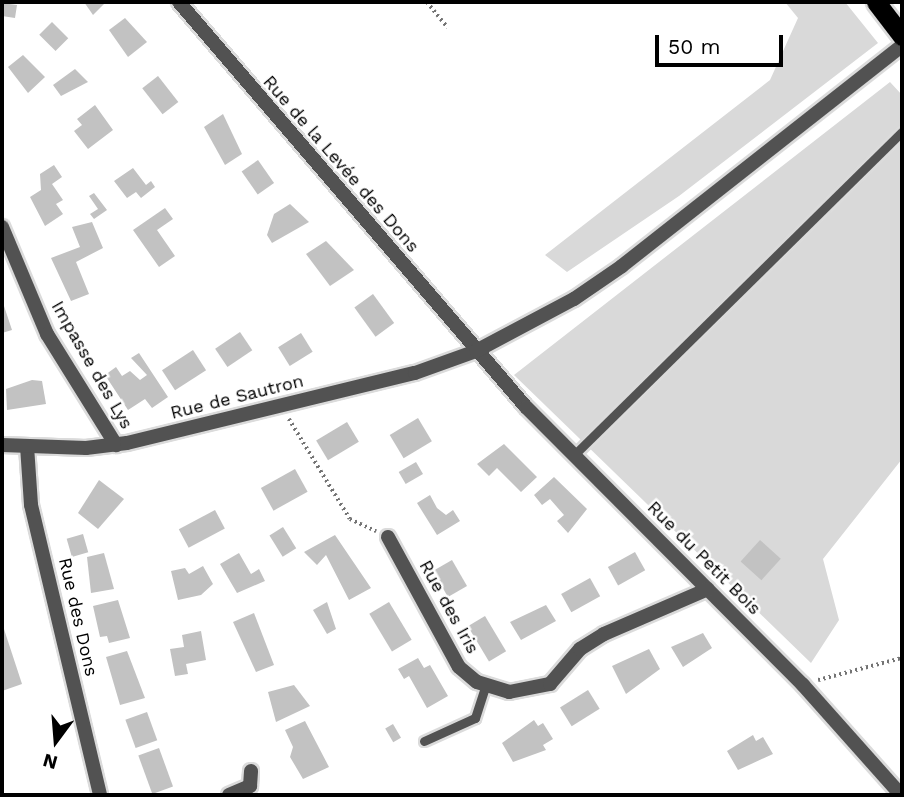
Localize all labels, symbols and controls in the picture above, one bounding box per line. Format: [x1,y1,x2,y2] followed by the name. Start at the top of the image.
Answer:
[659,21,787,65] scale bar
[668,34,720,59] text: 50 m
[258,71,424,257] street label: Rue de la Levée des Dons
[47,297,137,433] street label: Impasse des Lys
[168,370,306,424] street label: Rue de Sautron
[643,497,765,619] street label: Rue du Petit Bois
[54,556,102,678] street label: Rue des Dons
[414,556,484,658] street label: Rue des Iris
[21,706,91,776] north arrow
[40,749,60,775] text: N

